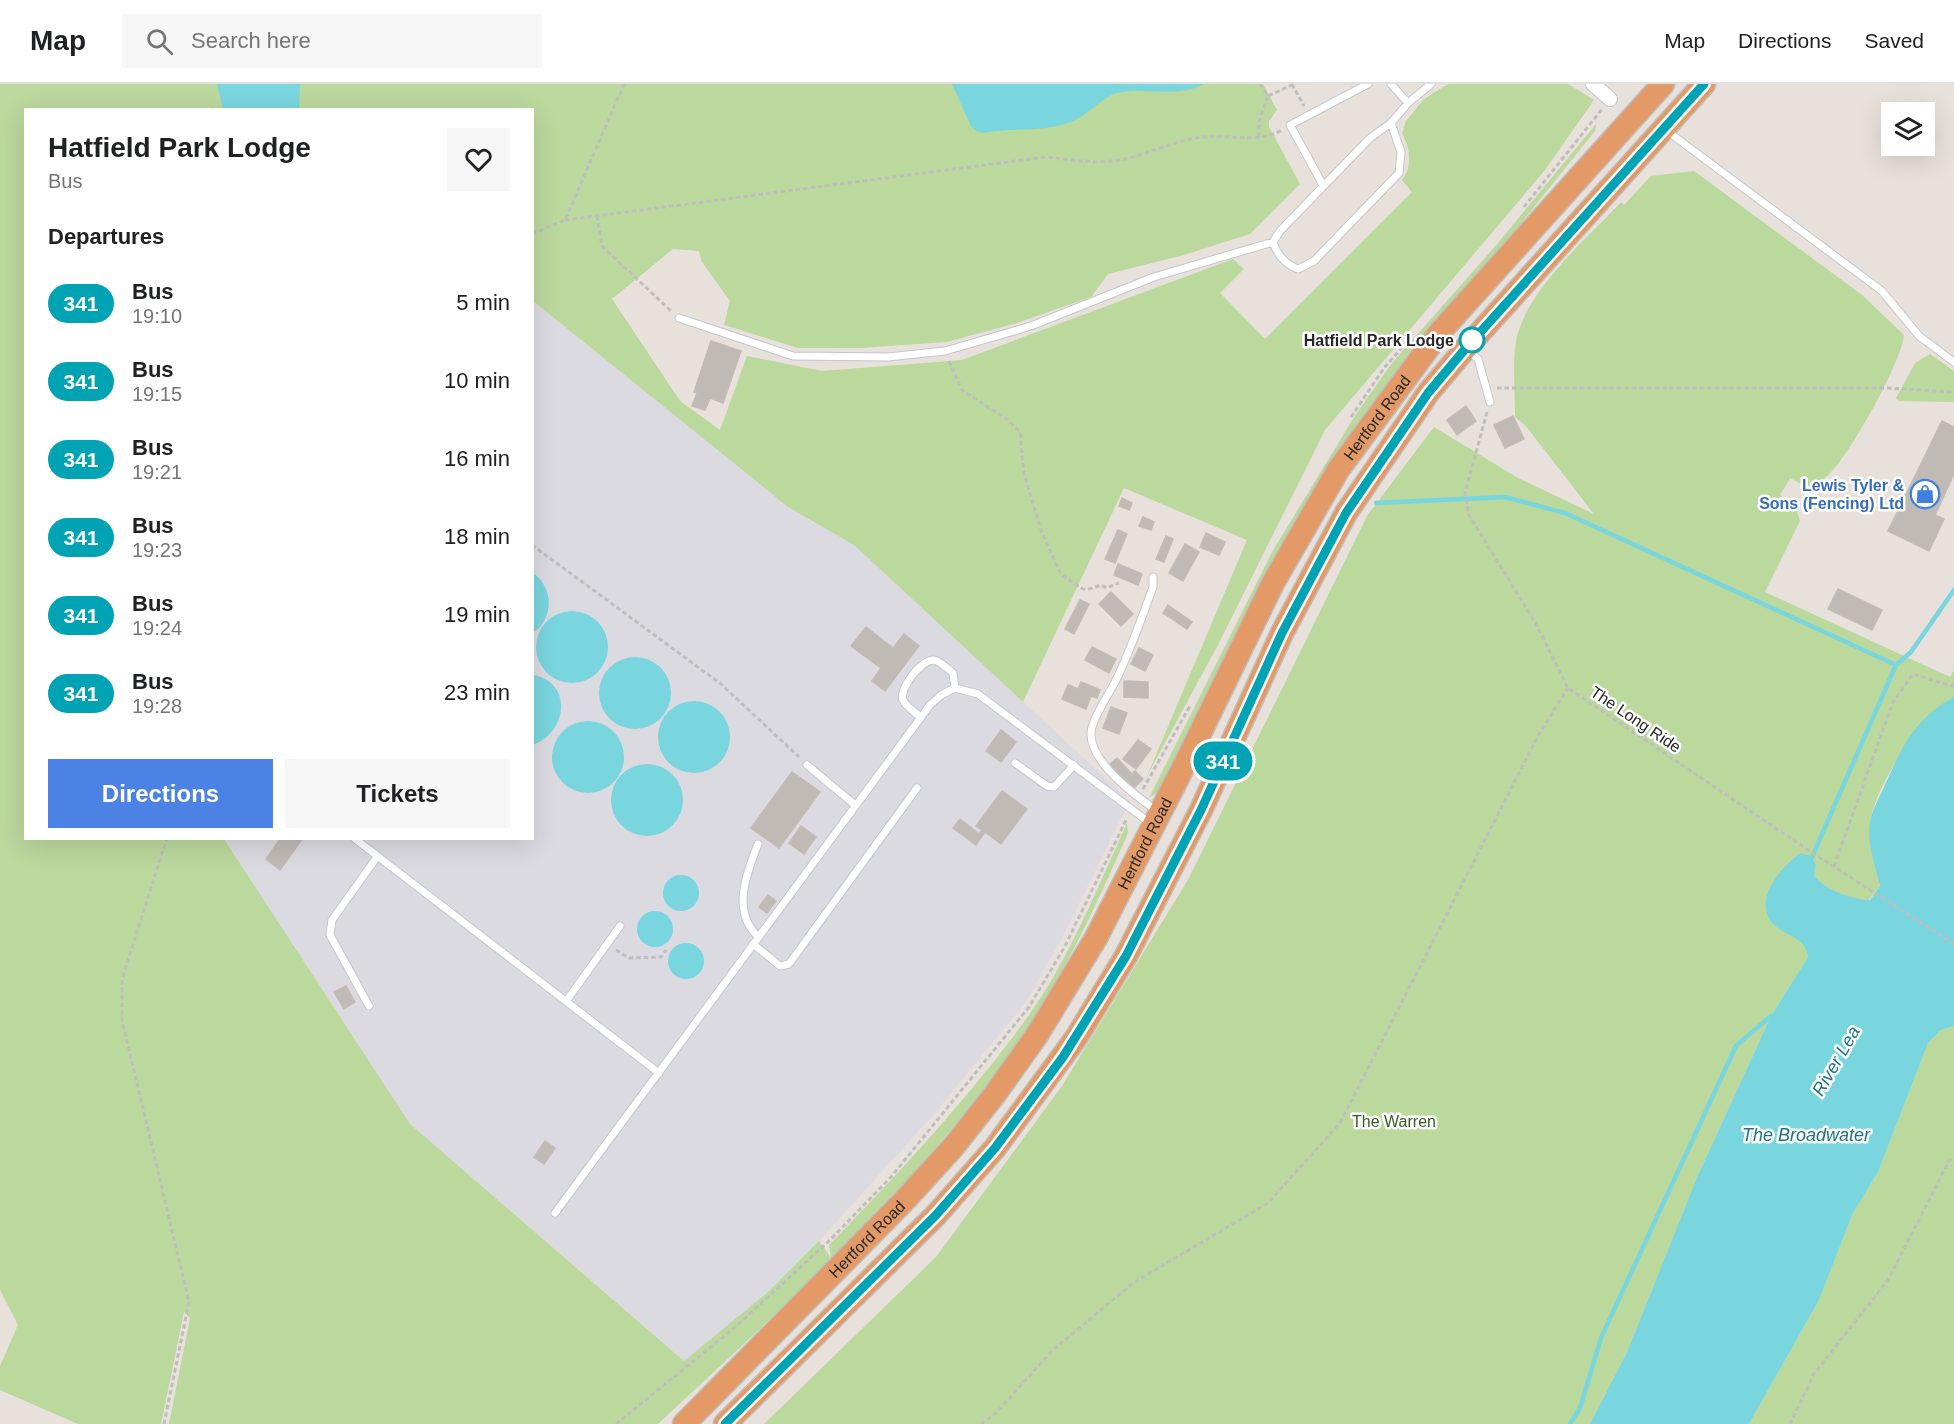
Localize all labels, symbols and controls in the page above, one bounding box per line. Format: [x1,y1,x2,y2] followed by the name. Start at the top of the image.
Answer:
[122,14,542,68] search box
[30,25,86,56] text: Map
[143,25,176,58] icon: search
[191,28,311,53] text: Search here
[1664,29,1705,52] text: Map
[1738,29,1831,52] text: Directions
[1864,29,1924,52] text: Saved
[1881,102,1935,156] map controls
[1881,102,1935,156] button: layers
[447,128,510,191] button: heart
[48,132,311,163] text: Hatfield Park Lodge
[48,170,82,192] text: Bus
[48,224,164,249] text: Departures
[132,279,174,304] text: Bus
[456,290,510,315] text: 5 min
[63,292,99,315] text: 341
[132,305,182,327] text: 19:10
[1459,327,1485,353] marker: Hatfield Park Lodge
[1304,332,1454,349] place label: Hatfield Park Lodge
[132,357,174,382] text: Bus
[444,368,510,393] text: 10 min
[63,370,99,393] text: 341
[1340,372,1414,463] street label: Hertford Road
[132,383,182,405] text: 19:15
[132,435,174,460] text: Bus
[444,446,510,471] text: 16 min
[63,448,99,471] text: 341
[132,461,182,483] text: 19:21
[1759,477,1904,512] place label: Lewis Tyler & Sons (Fencing) Ltd
[1909,478,1941,510] shop icon: Lewis Tyler & Sons (Fencing) Ltd
[132,513,174,538] text: Bus
[444,524,510,549] text: 18 min
[63,526,99,549] text: 341
[132,539,182,561] text: 19:23
[132,591,174,616] text: Bus
[444,602,510,627] text: 19 min
[63,604,99,627] text: 341
[132,617,182,639] text: 19:24
[132,669,174,694] text: Bus
[444,680,510,705] text: 23 min
[63,682,99,705] text: 341
[1587,683,1684,756] street label: The Long Ride
[132,695,182,717] text: 19:28
[1188,742,1258,780] line badge: 341
[1205,750,1241,773] text: 341
[48,759,273,828] button: Directions
[285,759,510,828] button: Tickets
[1114,795,1175,892] street label: Hertford Road
[1808,1023,1864,1099] water label: River Lea
[1352,1113,1436,1130] park label: The Warren
[1742,1125,1871,1145] water label: The Broadwater
[826,1197,908,1281] street label: Hertford Road

